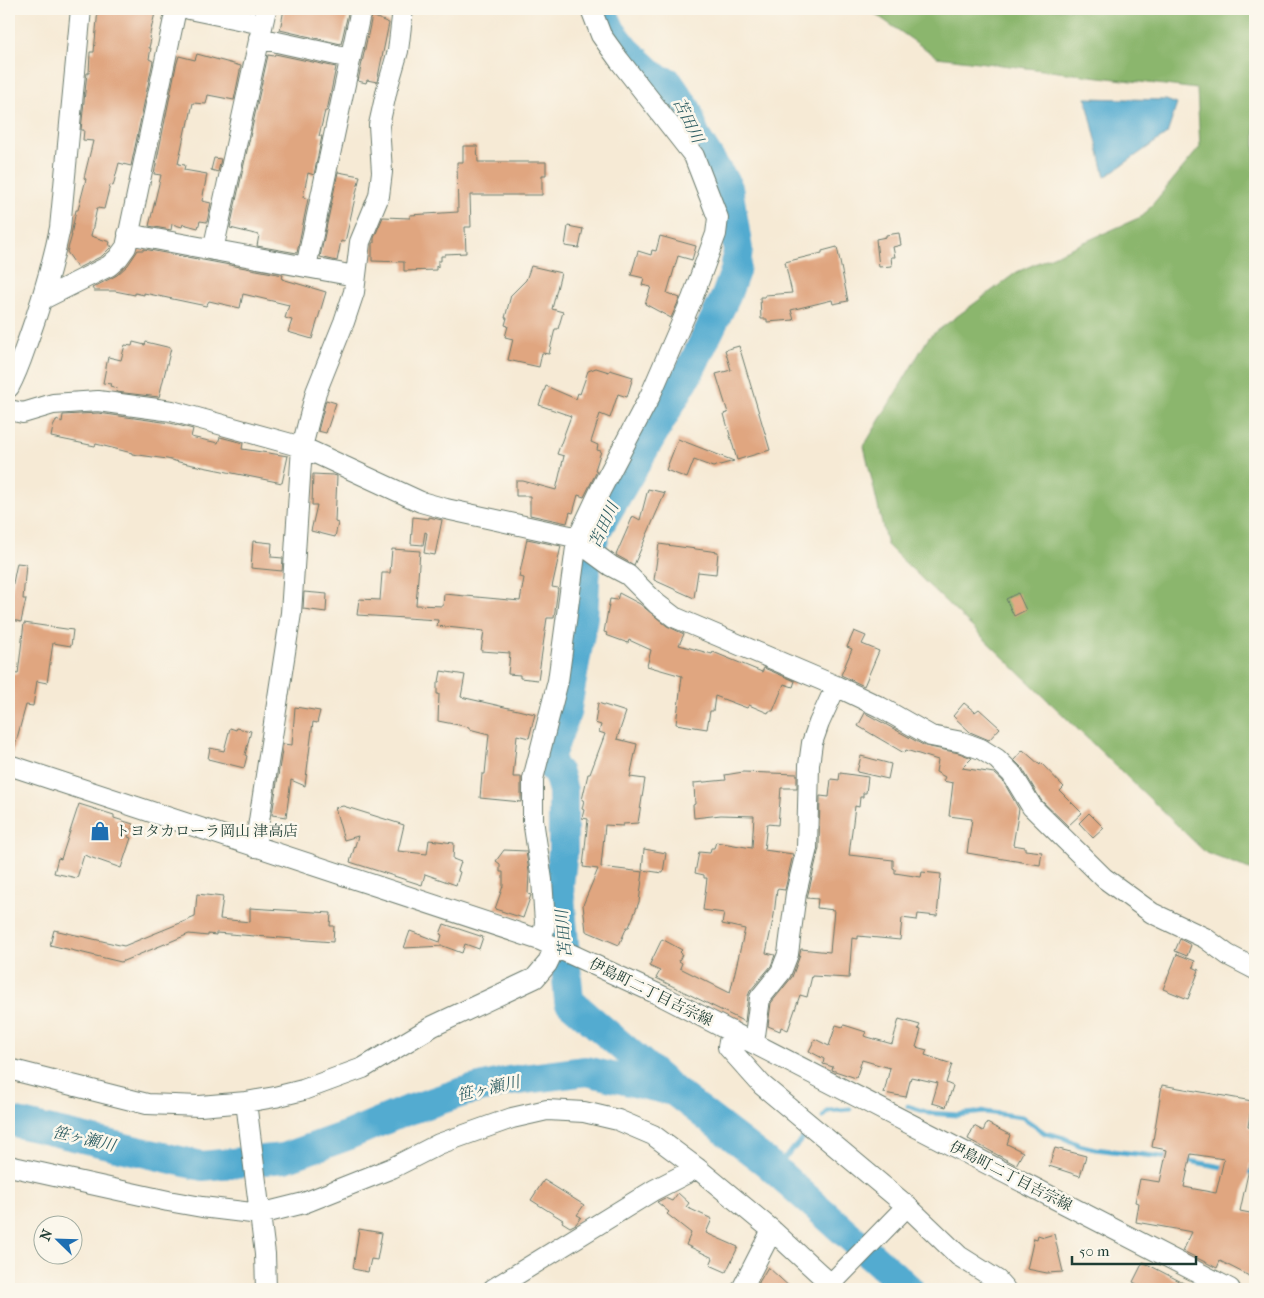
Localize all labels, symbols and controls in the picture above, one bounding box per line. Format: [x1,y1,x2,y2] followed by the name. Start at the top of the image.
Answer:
[669,94,708,148] water label: 苫田川
[585,498,623,551] water label: 苫田川
[89,820,111,842] shop icon: トヨタカローラ岡山 津高店
[115,822,298,840] place label: トヨタカローラ岡山 津高店
[552,907,575,959] water label: 苫田川
[586,954,716,1030] street label: 伊島町二丁目吉宗線
[455,1072,523,1105] water label: 笹ヶ瀬川
[51,1122,119,1155] water label: 笹ヶ瀬川
[947,1137,1075,1215] street label: 伊島町二丁目吉宗線
[32,1216,82,1266] north arrow
[37,1227,57,1243] text: N
[1072,1233,1195,1265] scale bar
[1079,1242,1110,1260] text: 50 m

